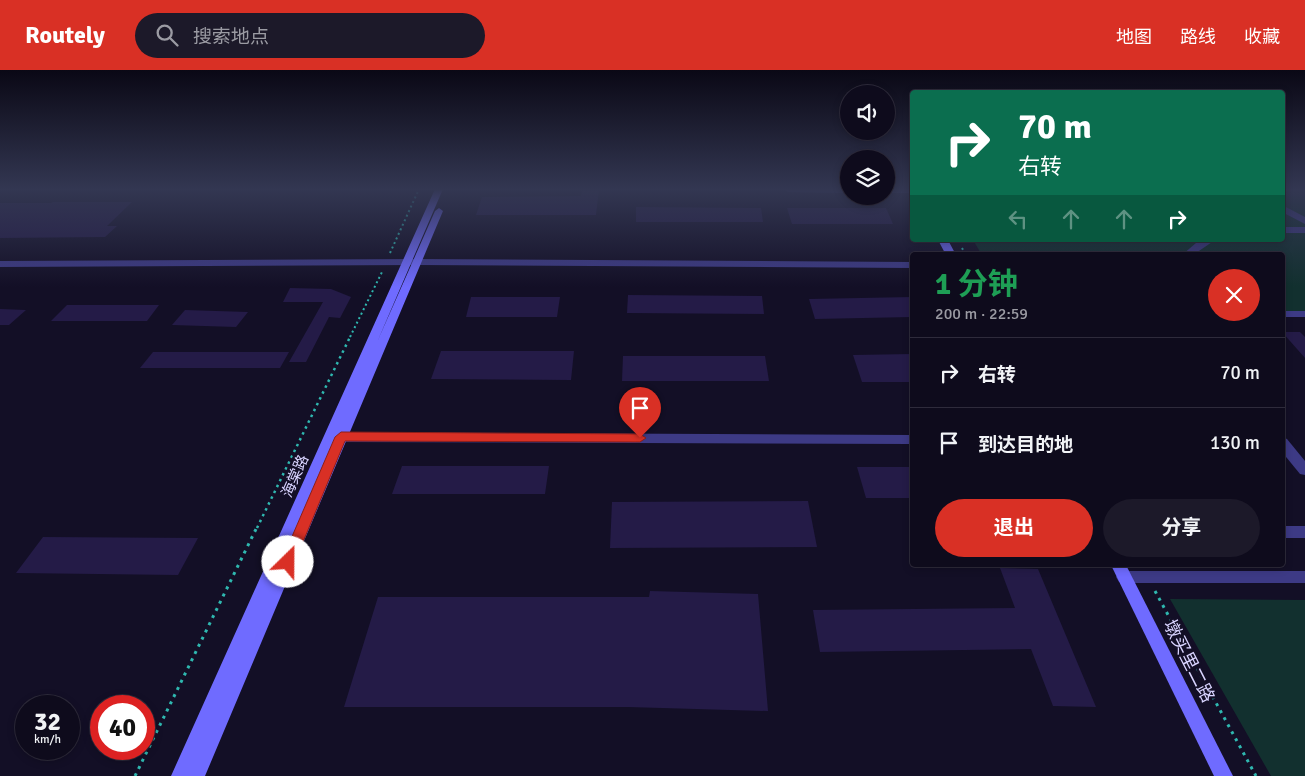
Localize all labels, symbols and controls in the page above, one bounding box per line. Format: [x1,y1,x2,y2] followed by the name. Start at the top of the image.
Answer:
[135,13,485,58] search box
[25,20,105,50] text: Routely
[153,21,181,49] icon: search
[193,25,269,49] text: 搜索地点
[1116,26,1152,48] text: 地图
[1180,26,1216,48] text: 路线
[1244,26,1280,48] text: 收藏
[840,85,895,205] map controls
[840,85,895,140] button: sound
[1018,105,1092,148] text: 70 m
[935,110,1000,175] icon: right
[840,150,895,205] button: layers
[1018,153,1062,180] text: 右转
[1004,205,1032,233] icon: left
[1057,205,1085,233] icon: ahead
[1110,205,1138,233] icon: ahead
[1163,205,1191,233] icon: right
[935,266,1018,303] text: 1 分钟
[1208,269,1260,321] button: close
[935,304,1028,324] text: 200 m · 22:59
[935,359,963,387] icon: right
[1220,361,1260,385] text: 70 m
[978,363,1016,387] text: 右转
[619,387,661,438] pin
[626,394,654,422] icon: arrive
[935,429,963,457] icon: arrive
[1210,431,1260,455] text: 130 m
[978,433,1073,457] text: 到达目的地
[278,452,312,500] street label: 海棠路
[935,499,1093,557] button: 退出
[1103,499,1260,557] button: 分享
[261,535,313,587] position arrow
[1159,616,1219,706] street label: 墩买里二路
[90,695,155,760] speed limit sign: 40
[34,706,61,737] text: 32
[34,732,61,747] text: km/h

